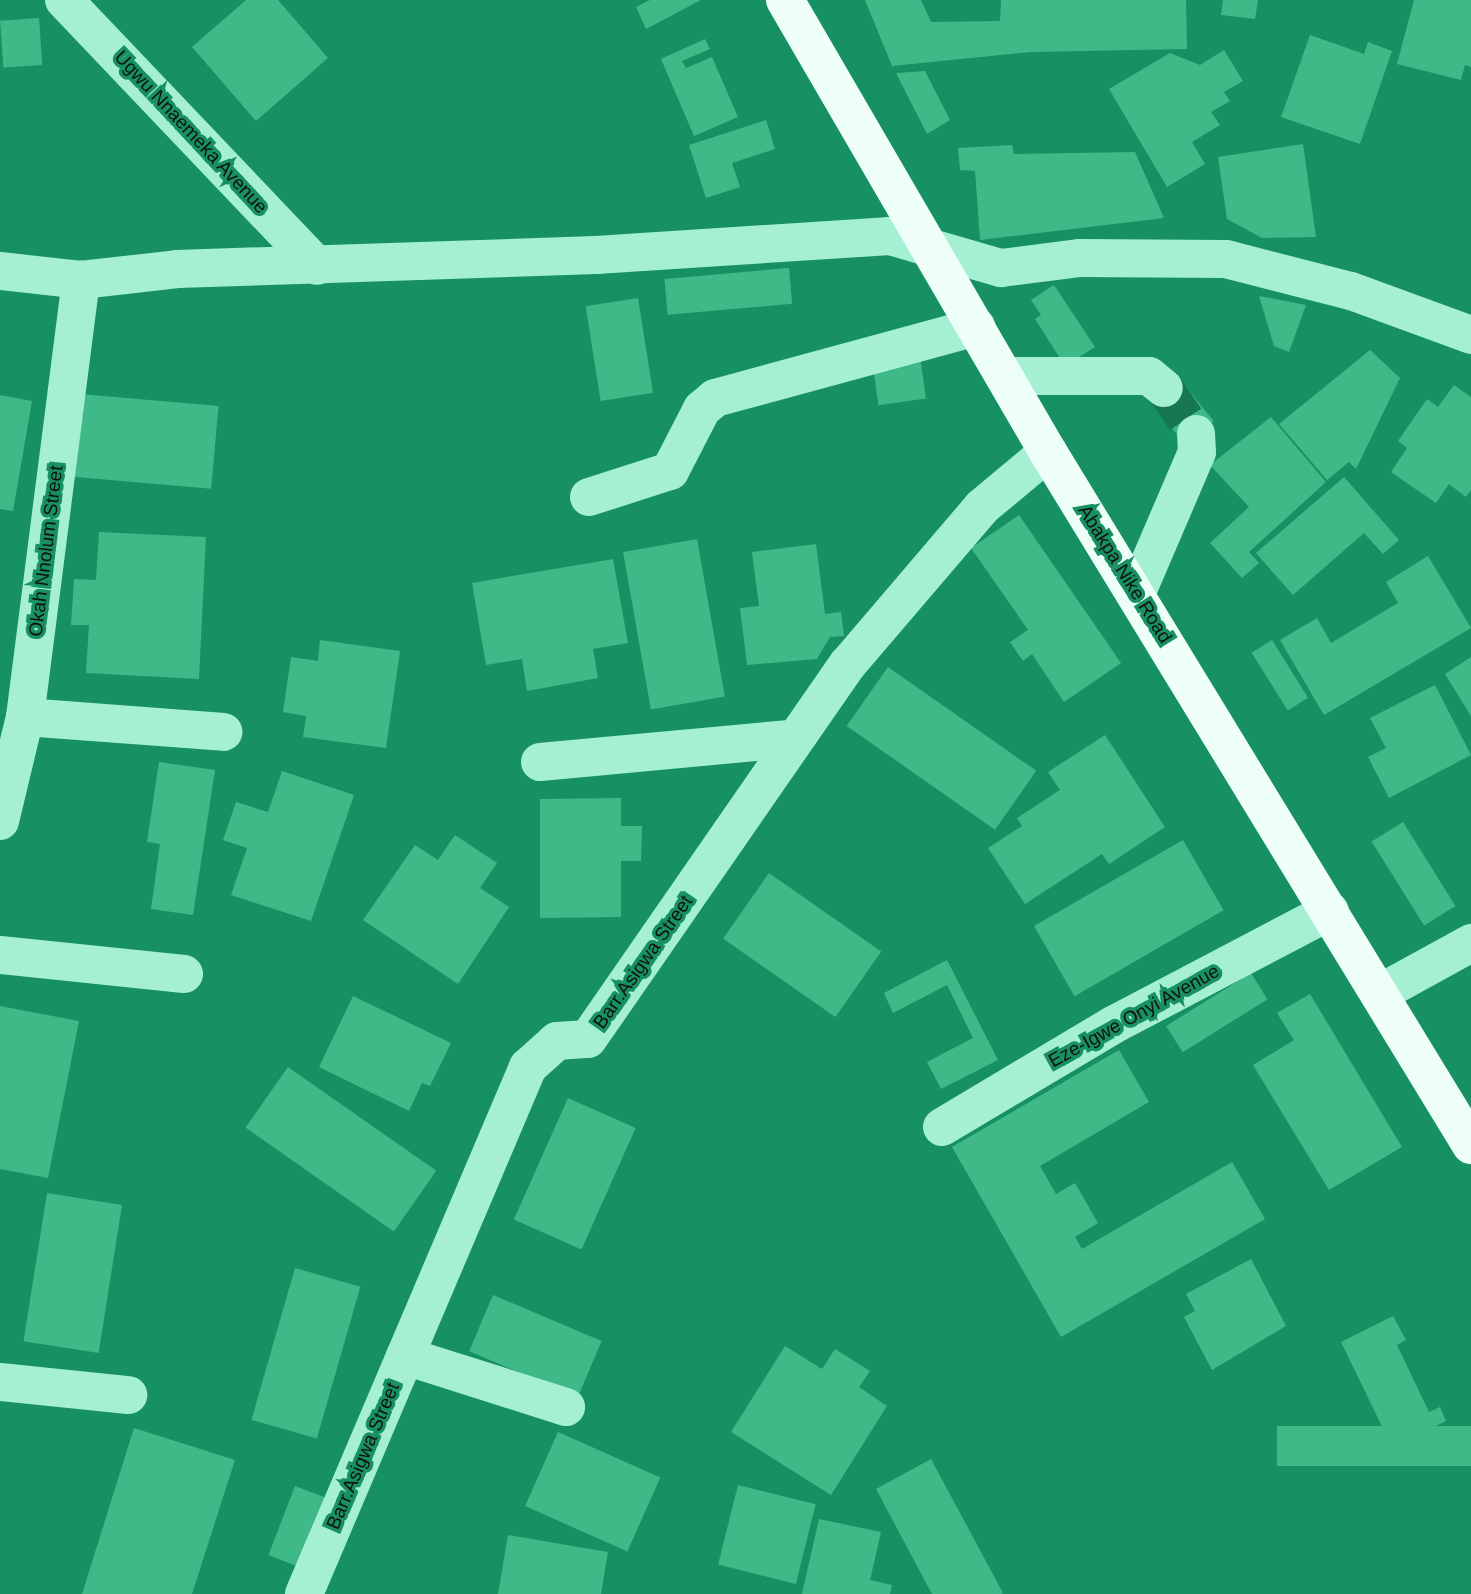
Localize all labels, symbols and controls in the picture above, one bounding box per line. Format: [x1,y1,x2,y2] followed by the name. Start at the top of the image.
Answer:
[109,46,273,218] street label: Ugwu Nnaemeka Avenue
[24,464,68,638] street label: Okah Nnolum Street
[1073,501,1177,647] street label: Abakpa Nike Road
[589,891,697,1033] street label: Barr.Asigwa Street
[1044,959,1224,1073] street label: Eze-Igwe Onyi Avenue
[322,1379,404,1533] street label: Barr.Asigwa Street

